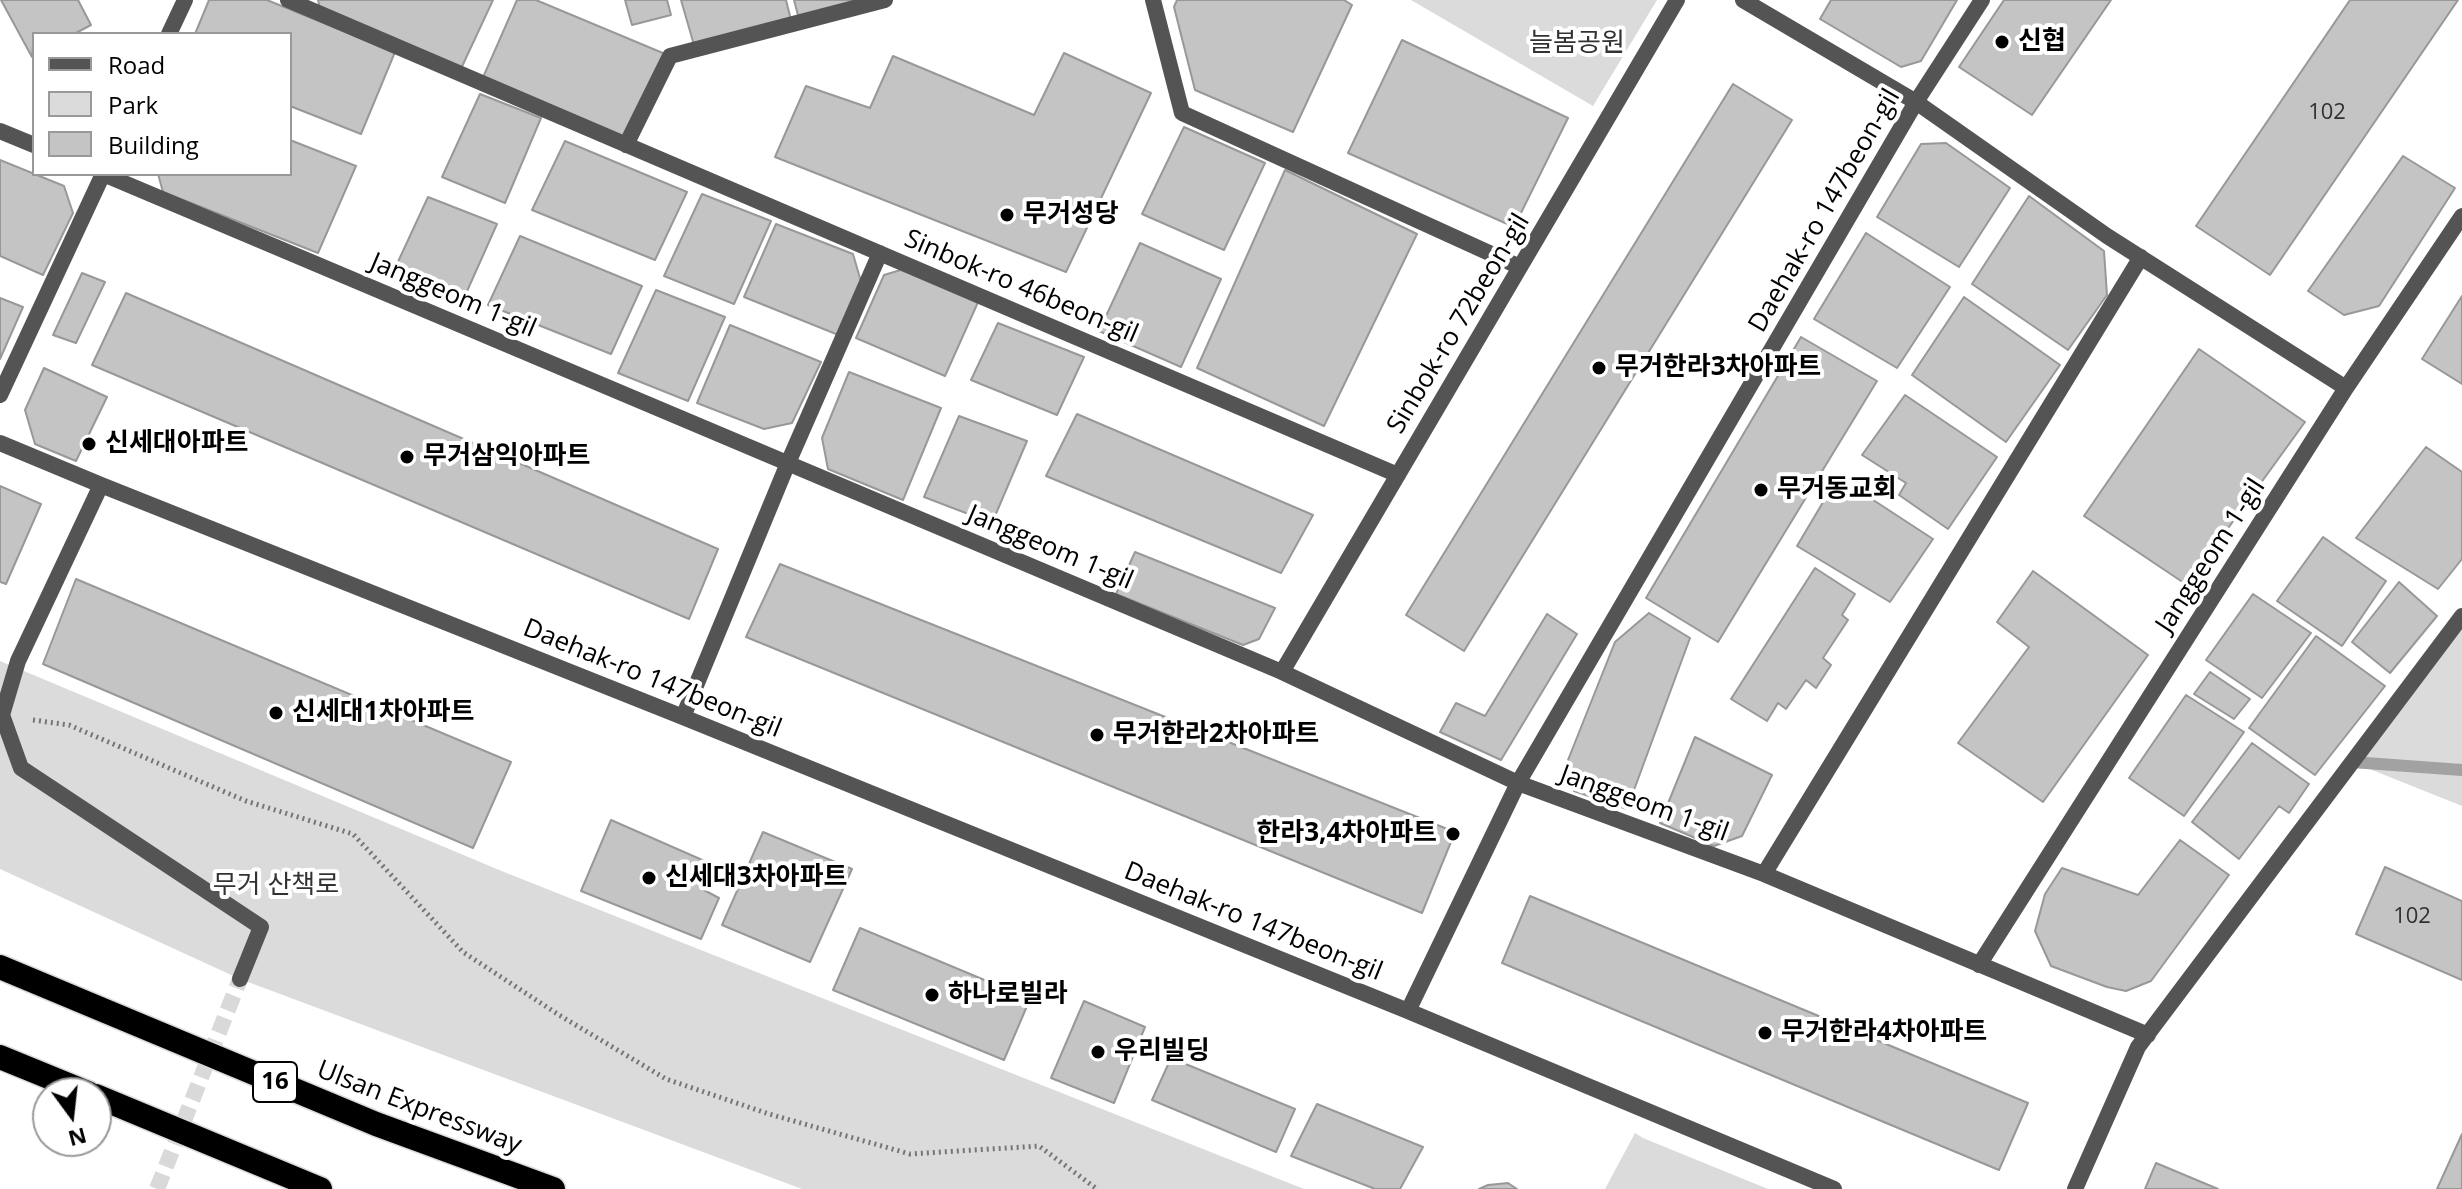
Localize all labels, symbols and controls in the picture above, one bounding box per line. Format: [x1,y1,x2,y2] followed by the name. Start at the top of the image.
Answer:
[2018,26,2066,58] place label: 신협
[1529,28,1625,60] park label: 늘봄공원
[32,32,292,176] legend
[1993,33,2011,51] marker: 신협
[108,48,165,81] text: Road
[1743,84,1907,338] street label: Daehak-ro 147beon-gil
[108,88,158,121] text: Park
[2308,100,2346,126] house number: 102
[108,128,199,161] text: Building
[1023,199,1119,231] place label: 무거성당
[998,206,1016,224] marker: 무거성당
[1381,208,1537,440] street label: Sinbok-ro 72beon-gil
[899,224,1143,350] street label: Sinbok-ro 46beon-gil
[365,247,541,345] street label: Janggeom 1-gil
[1615,352,1821,384] place label: 무거한라3차아파트
[1590,359,1608,377] marker: 무거한라3차아파트
[105,428,249,460] place label: 신세대아파트
[80,435,98,453] marker: 신세대아파트
[423,441,590,473] place label: 무거삼익아파트
[398,448,416,466] marker: 무거삼익아파트
[2150,473,2272,639] street label: Janggeom 1-gil
[1777,474,1897,506] place label: 무거동교회
[1752,481,1770,499] marker: 무거동교회
[962,499,1138,597] street label: Janggeom 1-gil
[518,613,786,745] street label: Daehak-ro 147beon-gil
[292,697,474,729] place label: 신세대1차아파트
[267,704,285,722] marker: 신세대1차아파트
[1113,719,1319,751] place label: 무거한라2차아파트
[1088,726,1106,744] marker: 무거한라2차아파트
[1555,759,1733,849] street label: Janggeom 1-gil
[1256,818,1437,850] place label: 한라3,4차아파트
[1444,825,1462,843] marker: 한라3,4차아파트
[1119,856,1387,988] street label: Daehak-ro 147beon-gil
[665,862,847,894] place label: 신세대3차아파트
[640,869,658,887] marker: 신세대3차아파트
[213,870,339,902] park label: 무거 산책로
[2393,904,2431,930] house number: 102
[948,979,1068,1011] place label: 하나로빌라
[923,986,941,1004] marker: 하나로빌라
[1781,1017,1987,1049] place label: 무거한라4차아파트
[1756,1024,1774,1042] marker: 무거한라4차아파트
[1114,1036,1210,1068] place label: 우리빌딩
[1089,1043,1107,1061] marker: 우리빌딩
[312,1055,526,1161] street label: Ulsan Expressway
[253,1062,297,1102] road number: 16
[32,1077,112,1157] north arrow
[65,1121,90,1155] text: N

